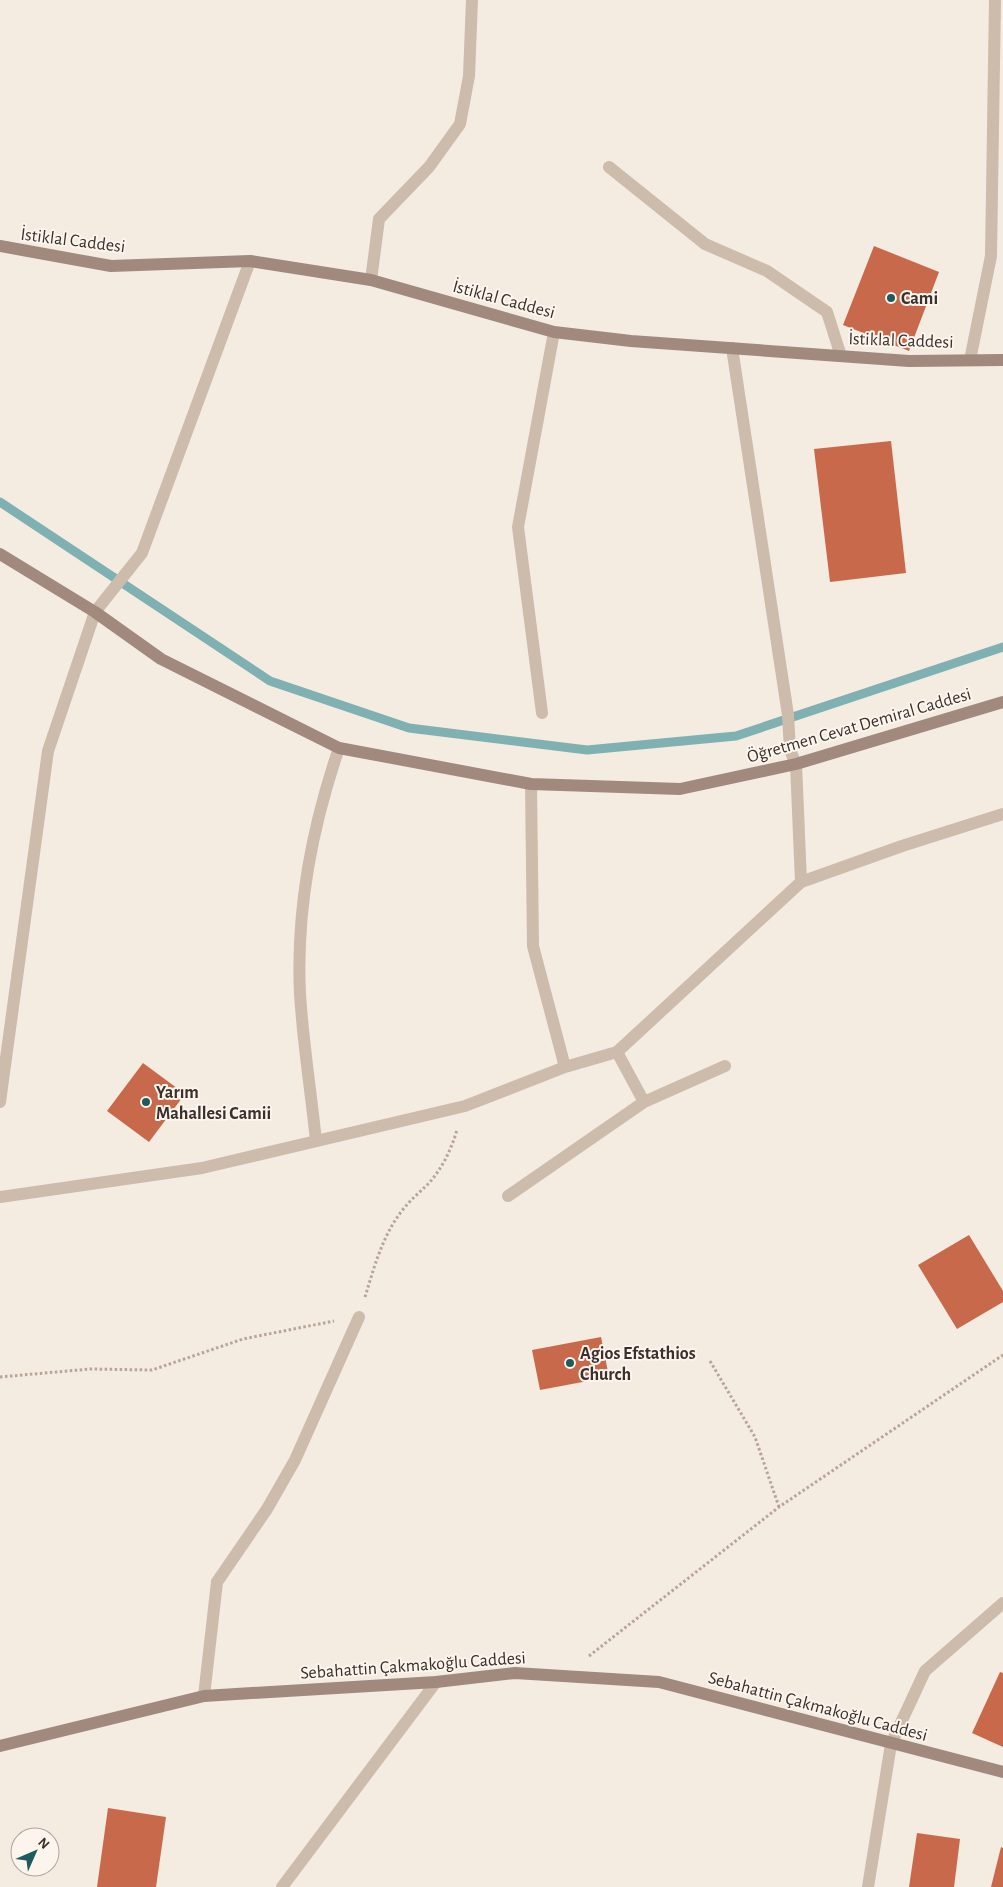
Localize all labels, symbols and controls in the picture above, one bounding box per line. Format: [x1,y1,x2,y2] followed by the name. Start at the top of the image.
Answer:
[20,224,126,256] street label: İstiklal Caddesi
[451,276,557,322] street label: İstiklal Caddesi
[901,290,938,308] place label: Cami
[885,292,897,304] marker: Cami
[848,328,954,352] street label: İstiklal Caddesi
[745,683,973,767] street label: Öğretmen Cevat Demiral Caddesi
[156,1084,271,1123] place label: Yarım Mahallesi Camii
[140,1096,152,1108] marker: Yarım Mahallesi Camii
[580,1345,696,1384] place label: Agios Efstathios Church
[564,1357,576,1369] marker: Agios Efstathios Church
[300,1649,526,1683] street label: Sebahattin Çakmakoğlu Caddesi
[706,1669,929,1745] street label: Sebahattin Çakmakoğlu Caddesi
[10,1827,60,1877] north arrow
[35,1835,52,1852] text: N

